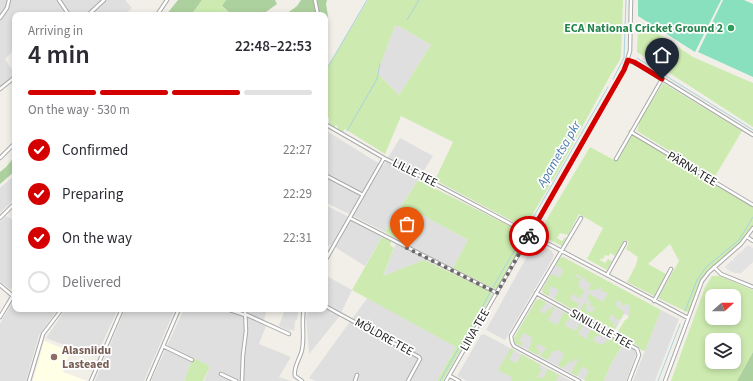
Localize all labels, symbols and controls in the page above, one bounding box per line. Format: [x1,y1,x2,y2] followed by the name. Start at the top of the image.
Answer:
[564,20,723,37] place label: ECA National Cricket Ground 2
[28,22,83,40] text: Arriving in
[726,23,736,33] marker: ECA National Cricket Ground 2
[28,36,90,73] text: 4 min
[235,36,312,57] text: 22:48–22:53
[645,38,679,79] pin
[651,44,673,66] icon: home
[28,101,130,119] text: On the way · 530 m
[532,117,585,191] water label: Apametsa pkr
[28,139,50,161] icon: check
[62,140,128,161] text: Confirmed
[283,141,312,159] text: 22:27
[664,147,720,191] street label: PÄRNA TEE
[390,154,440,192] street label: LILLE TEE
[28,183,50,205] icon: check
[62,184,123,205] text: Preparing
[283,185,312,203] text: 22:29
[390,207,424,248] pin
[396,213,418,235] icon: bag
[509,216,549,256] courier
[518,225,540,247] icon: bike
[28,227,50,249] icon: check
[62,228,132,249] text: On the way
[283,229,312,247] text: 22:31
[62,272,121,293] text: Delivered
[705,289,741,325] north arrow
[705,289,741,369] map controls
[567,305,635,353] street label: SINILILLE TEE
[456,306,494,354] street label: LIIVA TEE
[352,314,416,360] street label: MÖLDRE TEE
[705,333,741,369] button: layers
[61,342,111,373] place label: Alasniidu Lasteaed
[49,352,59,362] marker: Alasniidu Lasteaed

